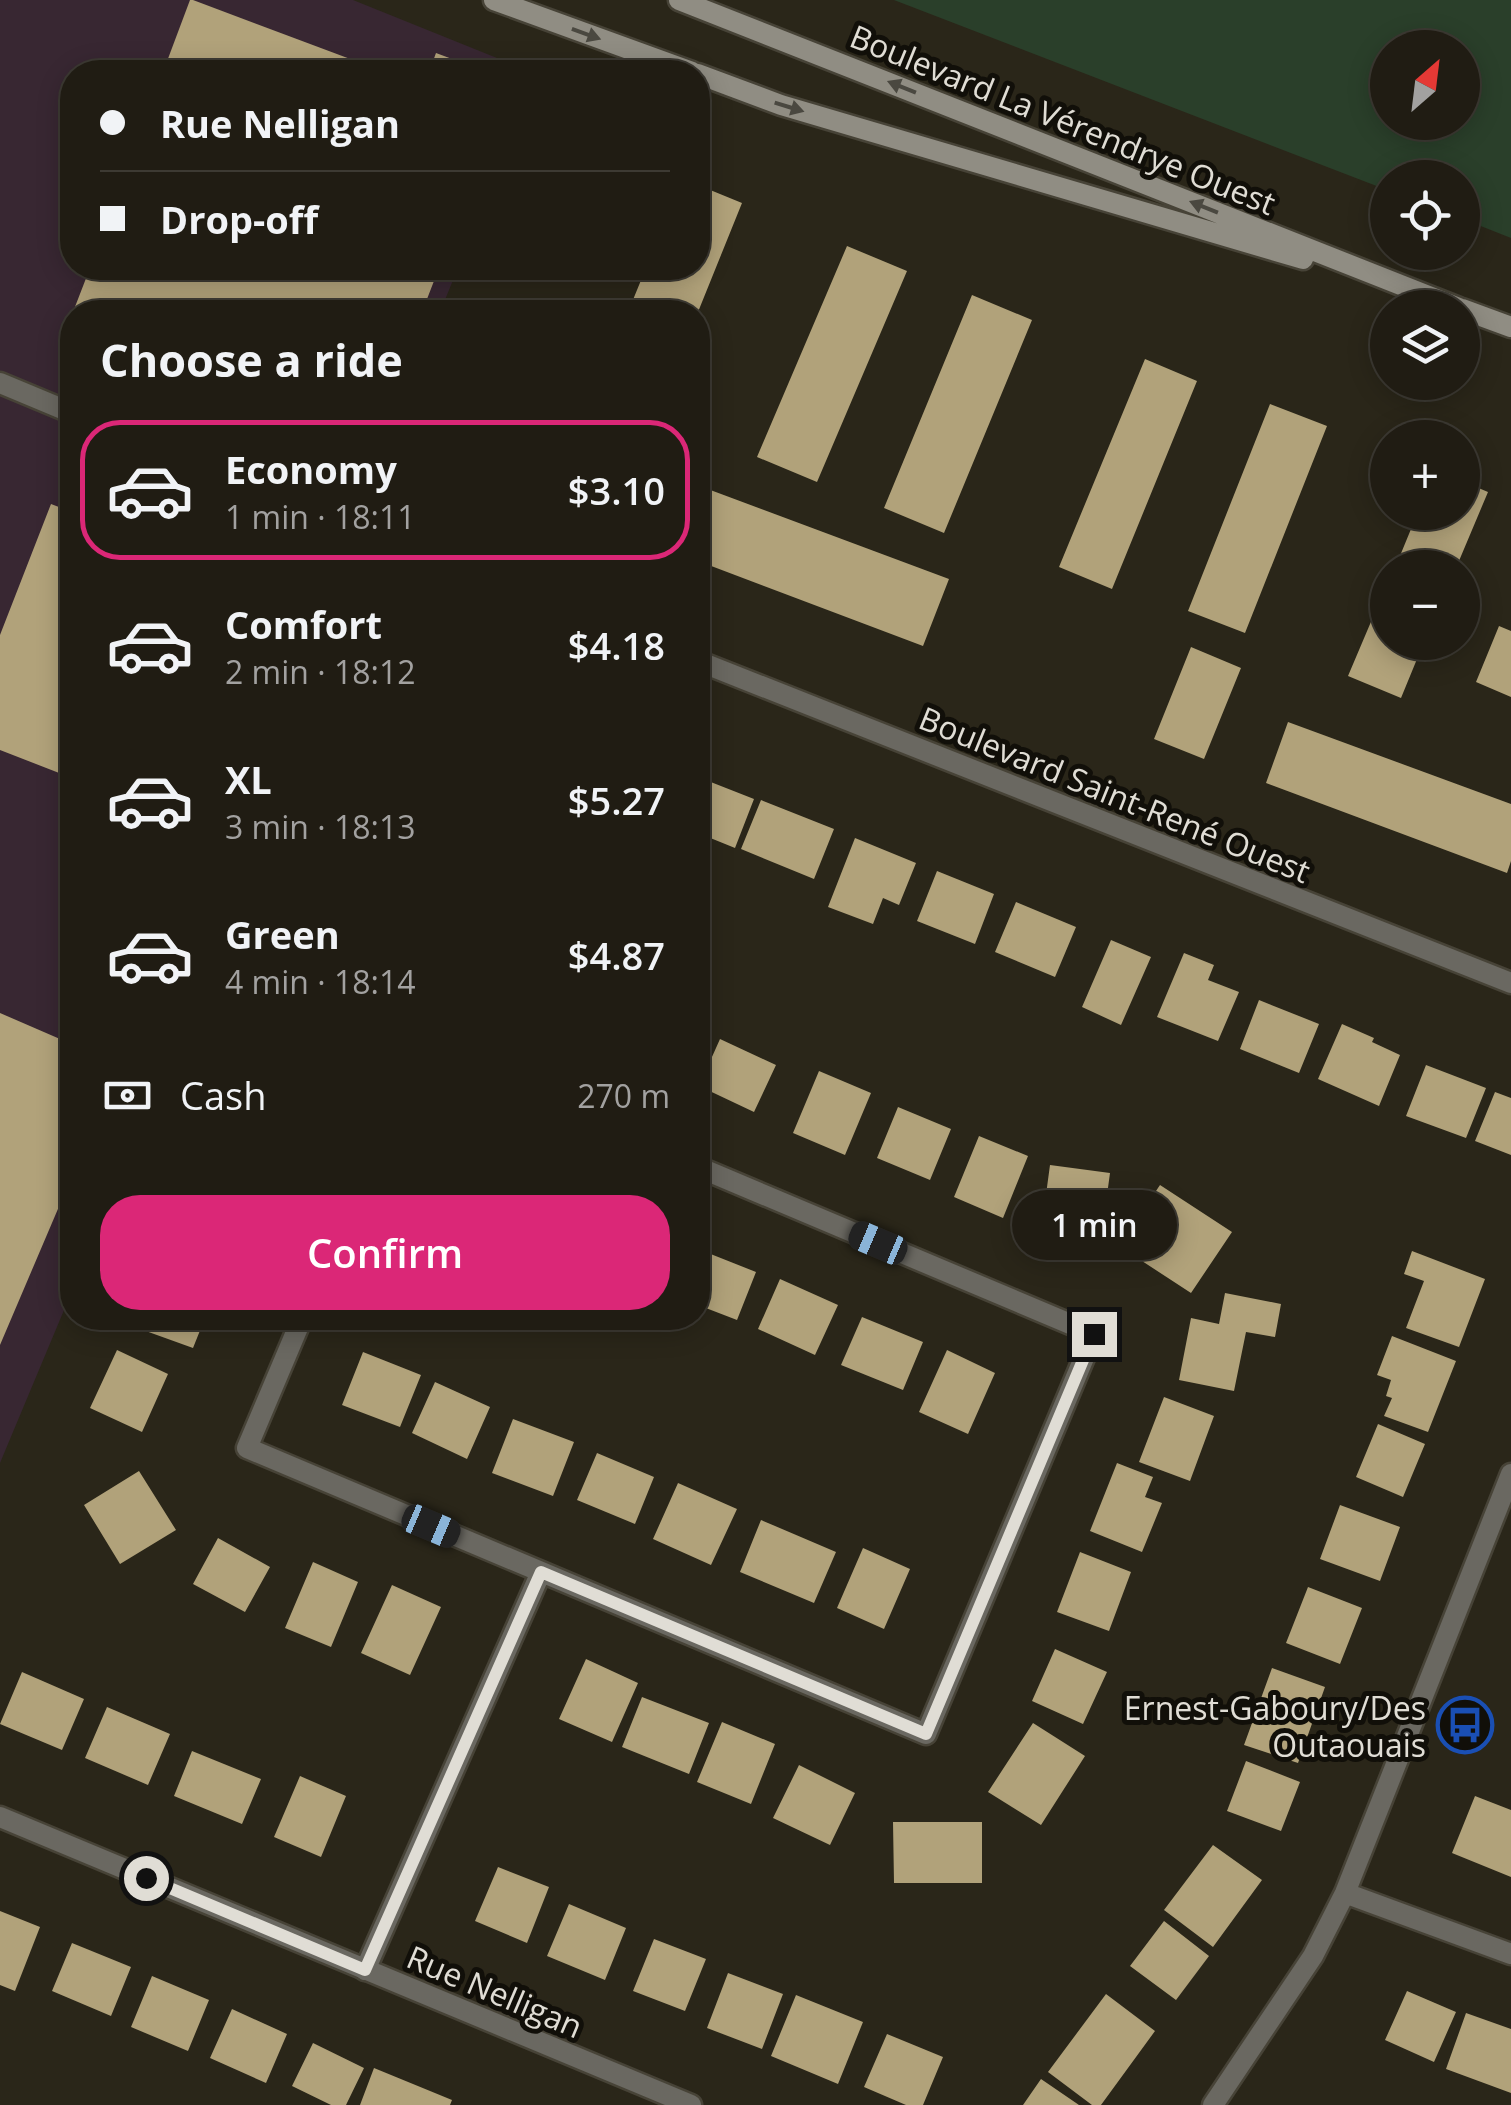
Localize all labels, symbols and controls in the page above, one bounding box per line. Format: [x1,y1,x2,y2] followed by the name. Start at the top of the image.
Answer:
[844,14,1282,224] street label: Boulevard La Vérendrye Ouest
[571,26,601,42] one-way arrow
[1370,30,1480,140] north arrow
[1370,30,1480,660] map controls
[886,79,916,95] one-way arrow
[160,97,400,149] text: Rue Nelligan
[775,100,805,115] one-way arrow
[1370,160,1480,270] button: locate
[160,193,318,245] text: Drop-off
[1189,199,1219,215] one-way arrow
[1370,290,1480,400] button: layers
[100,329,403,390] text: Choose a ride
[1370,420,1480,530] button: +
[225,443,397,495] text: Economy
[105,445,195,535] icon: car
[568,464,665,516] text: $3.10
[225,495,416,538] text: 1 min · 18:11
[1370,550,1480,660] button: −
[225,598,382,650] text: Comfort
[105,600,195,690] icon: car
[568,619,665,671] text: $4.18
[225,650,416,693] text: 2 min · 18:12
[913,696,1317,892] street label: Boulevard Saint-René Ouest
[225,753,272,805] text: XL
[105,755,195,845] icon: car
[568,774,665,826] text: $5.27
[225,805,416,848] text: 3 min · 18:13
[225,908,340,960] text: Green
[105,910,195,1000] icon: car
[568,929,665,981] text: $4.87
[225,960,416,1003] text: 4 min · 18:14
[100,1068,155,1123] icon: cash
[180,1069,266,1121] text: Cash
[577,1074,670,1117] text: 270 m
[1012,1189,1176,1259] callout: 1 min
[100,1195,670,1310] button: Confirm
[1051,1203,1138,1246] text: 1 min
[845,1217,911,1269] car
[1072,1312,1117,1357] route end
[398,1500,464,1552] car
[1124,1686,1426,1766] place label: Ernest-Gaboury/Des Outaouais
[1435,1695,1495,1755] bus stop icon: Ernest-Gaboury/Des Outaouais
[124,1856,169,1901] route start
[401,1935,589,2047] street label: Rue Nelligan

